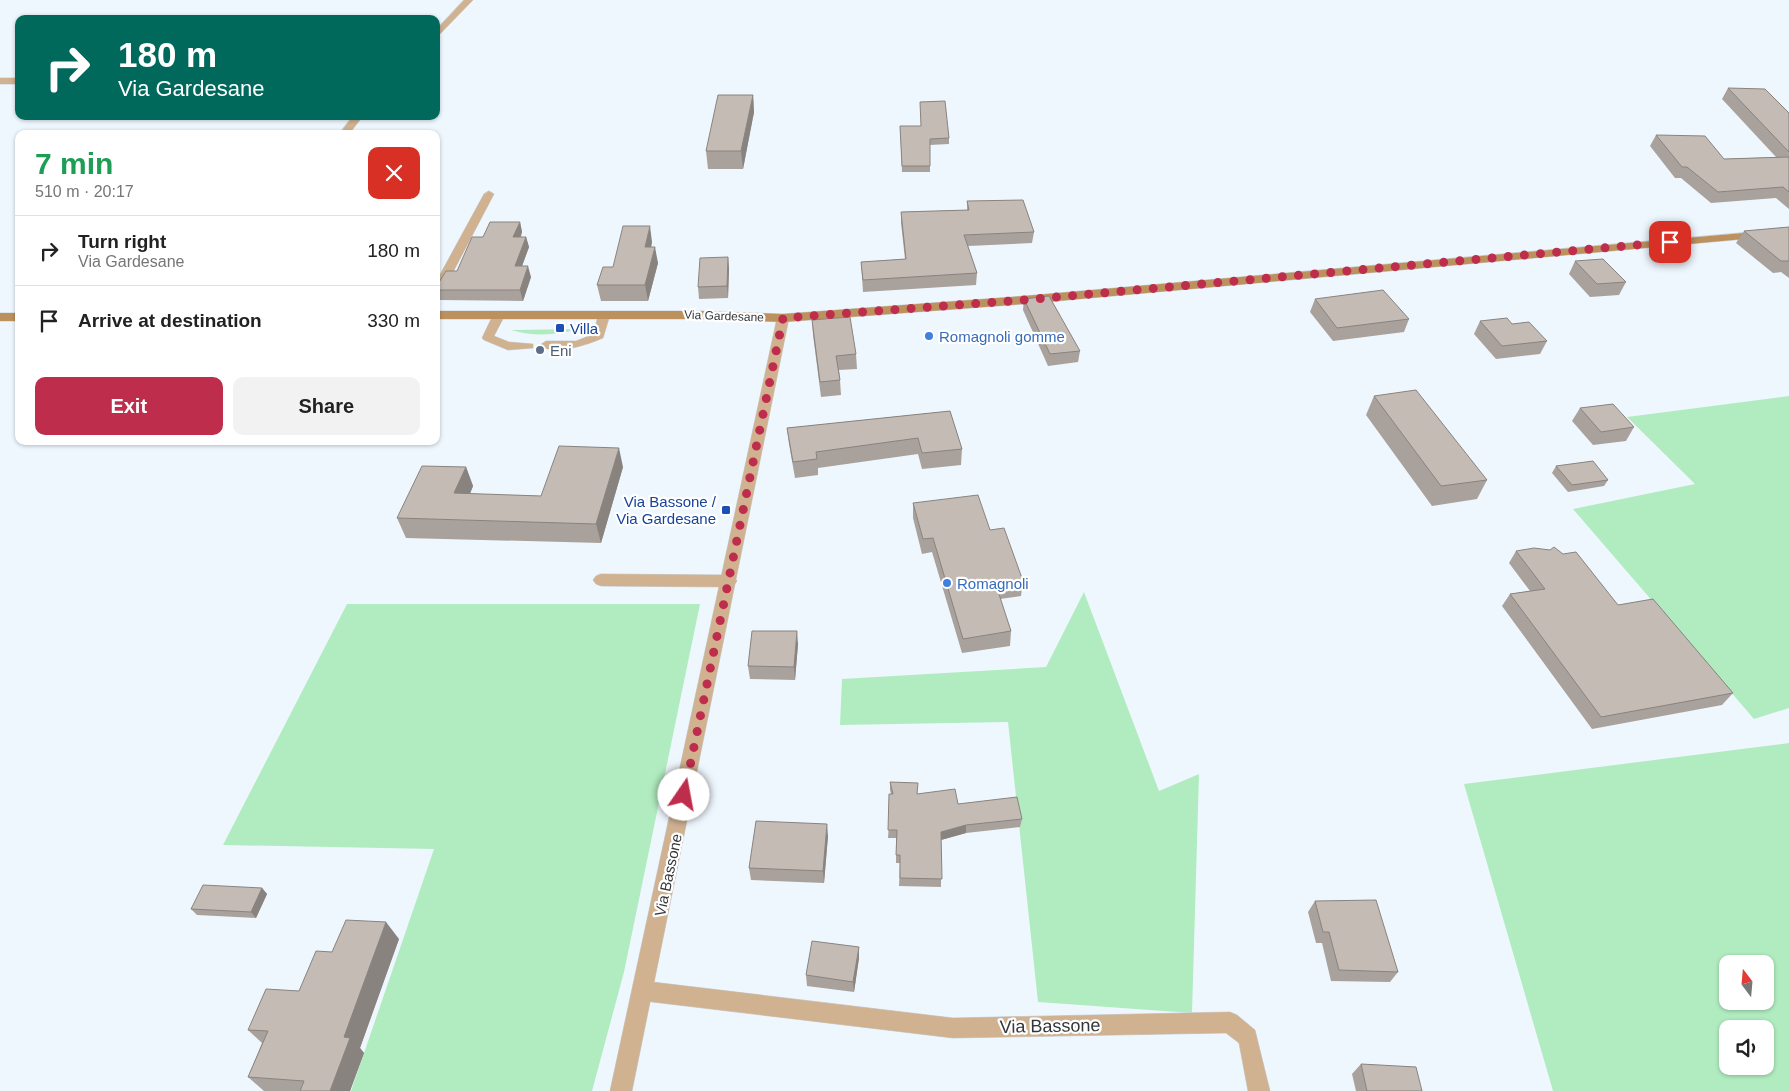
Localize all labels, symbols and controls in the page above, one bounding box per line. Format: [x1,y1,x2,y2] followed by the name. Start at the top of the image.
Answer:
[35,35,100,100] icon: right
[118,35,217,74] text: 180 m
[118,76,264,101] text: Via Gardesane
[35,147,113,180] text: 7 min
[368,147,420,199] button: close
[35,183,134,200] text: 510 m · 20:17
[1649,221,1691,263] pin
[1656,228,1684,256] icon: arrive
[78,231,166,252] text: Turn right
[35,237,63,265] icon: right
[367,240,420,261] text: 180 m
[78,253,184,270] text: Via Gardesane
[35,307,63,335] icon: arrive
[684,308,764,324] street label: Via Gardesane
[78,310,262,331] text: Arrive at destination
[367,310,420,331] text: 330 m
[570,320,599,337] place label: Villa
[554,322,566,334] marker: Villa
[939,328,1065,345] place label: Romagnoli gomme
[923,330,935,342] marker: Romagnoli gomme
[550,342,572,359] place label: Eni
[534,344,546,356] marker: Eni
[35,377,223,435] button: Exit
[233,377,420,435] button: Share
[616,493,717,527] place label: Via Bassone / Via Gardesane
[720,504,732,516] marker: Via Bassone / Via Gardesane
[957,575,1029,592] place label: Romagnoli
[941,577,953,589] marker: Romagnoli
[657,768,709,820] position arrow
[651,832,685,918] street label: Via Bassone
[1719,955,1774,1010] north arrow
[1719,955,1774,1075] map controls
[999,1015,1101,1037] street label: Via Bassone
[1719,1020,1774,1075] button: sound

